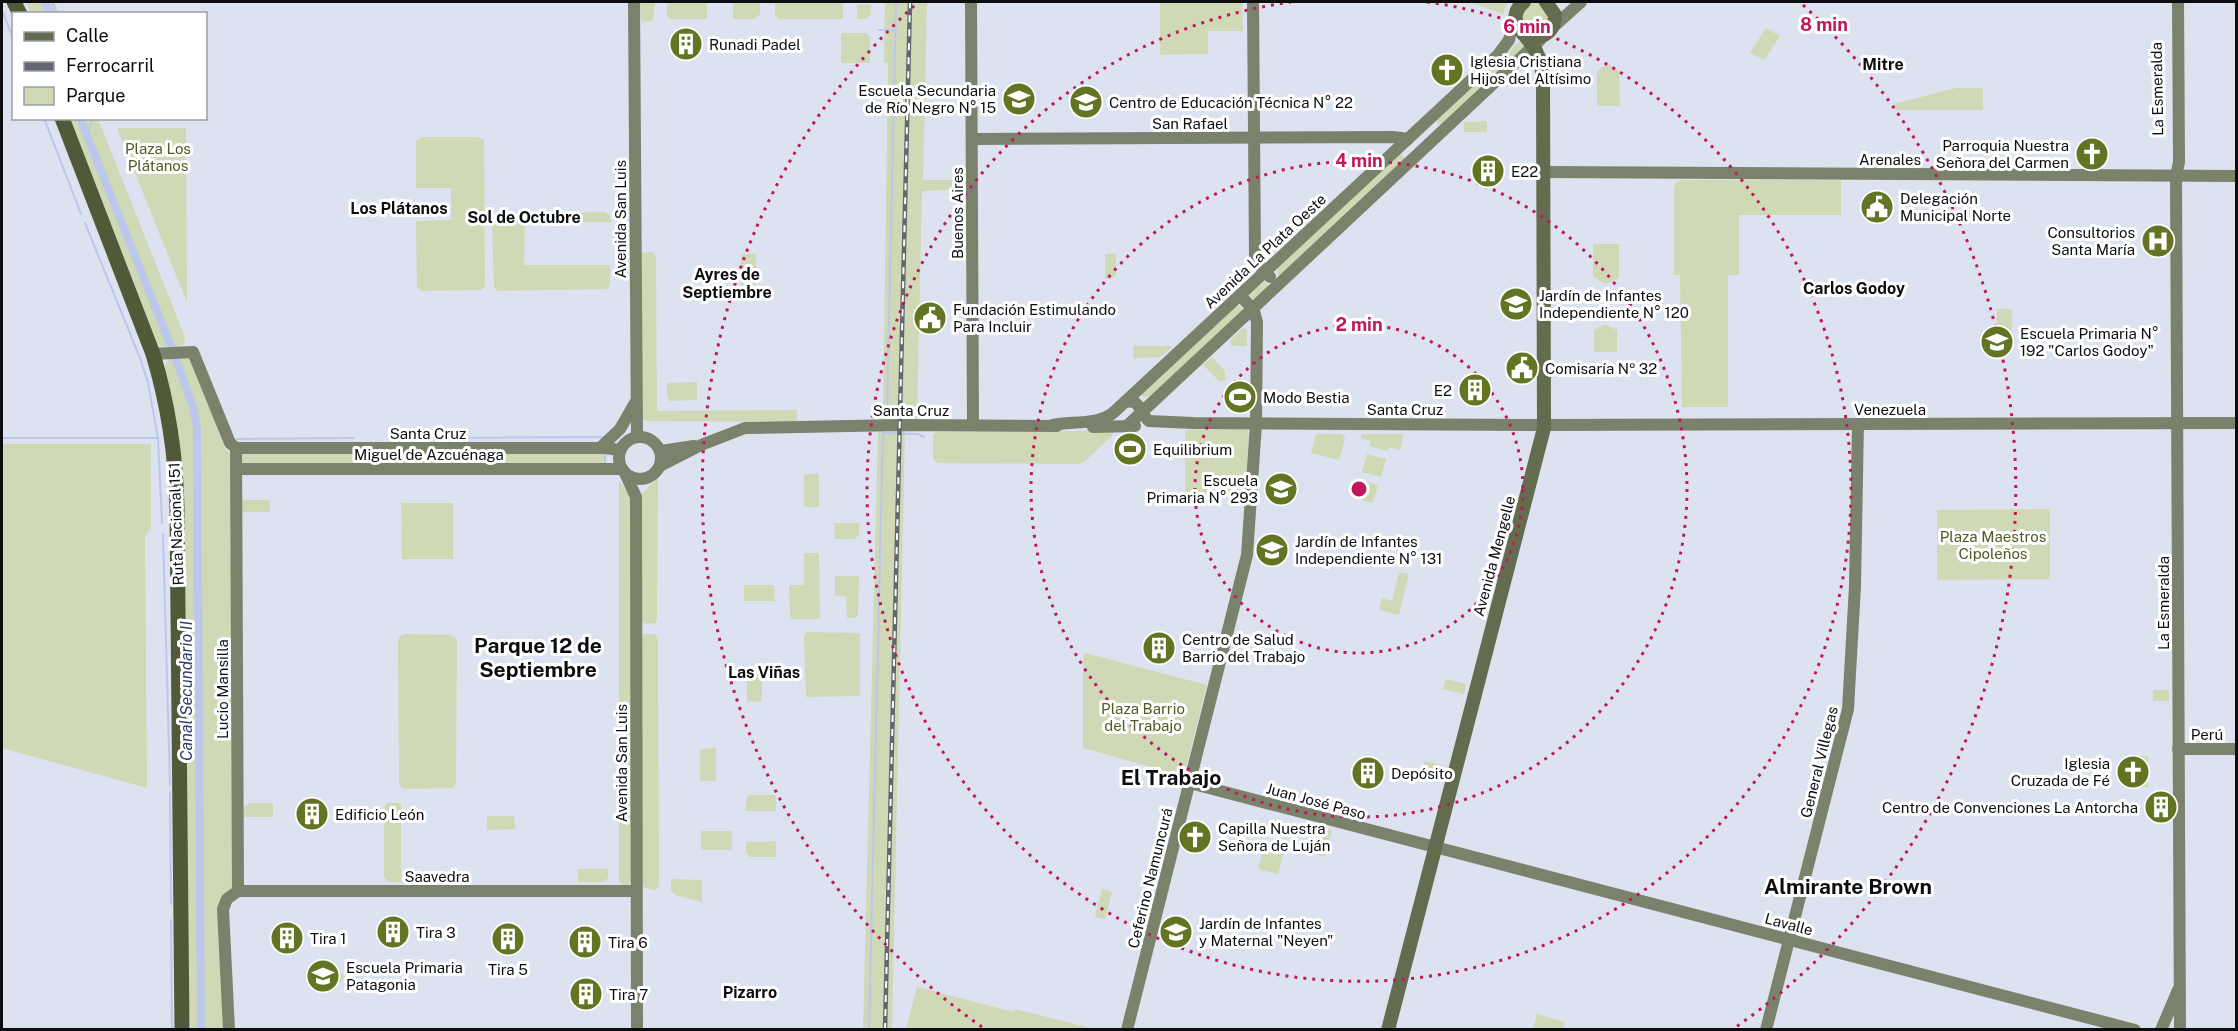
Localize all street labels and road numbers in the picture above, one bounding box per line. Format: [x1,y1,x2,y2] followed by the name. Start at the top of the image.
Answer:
[2148,42,2166,136] street label: La Esmeralda
[1152,115,1228,132] street label: San Rafael
[1859,151,1921,168] street label: Arenales
[612,160,629,278] street label: Avenida San Luis
[949,167,966,259] street label: Buenos Aires
[1201,190,1329,312] street label: Avenida La Plata Oeste
[1367,401,1443,418] street label: Santa Cruz
[1854,401,1926,418] street label: Venezuela
[873,402,949,419] street label: Santa Cruz
[390,425,466,442] street label: Santa Cruz
[354,446,504,463] street label: Miguel de Azcuénaga
[165,462,187,586] street label: Ruta Nacional 151
[1470,494,1518,618] street label: Avenida Mengelle
[2155,556,2172,650] street label: La Esmeralda
[214,639,231,739] street label: Lucio Mansilla
[613,704,630,822] street label: Avenida San Luis
[1797,705,1841,819] street label: General Villegas
[2191,726,2223,743] street label: Perú
[1264,779,1368,823] street label: Juan José Paso
[1124,806,1176,950] street label: Ceferino Namuncurá
[404,868,470,885] street label: Saavedra
[1763,909,1815,939] street label: Lavalle

